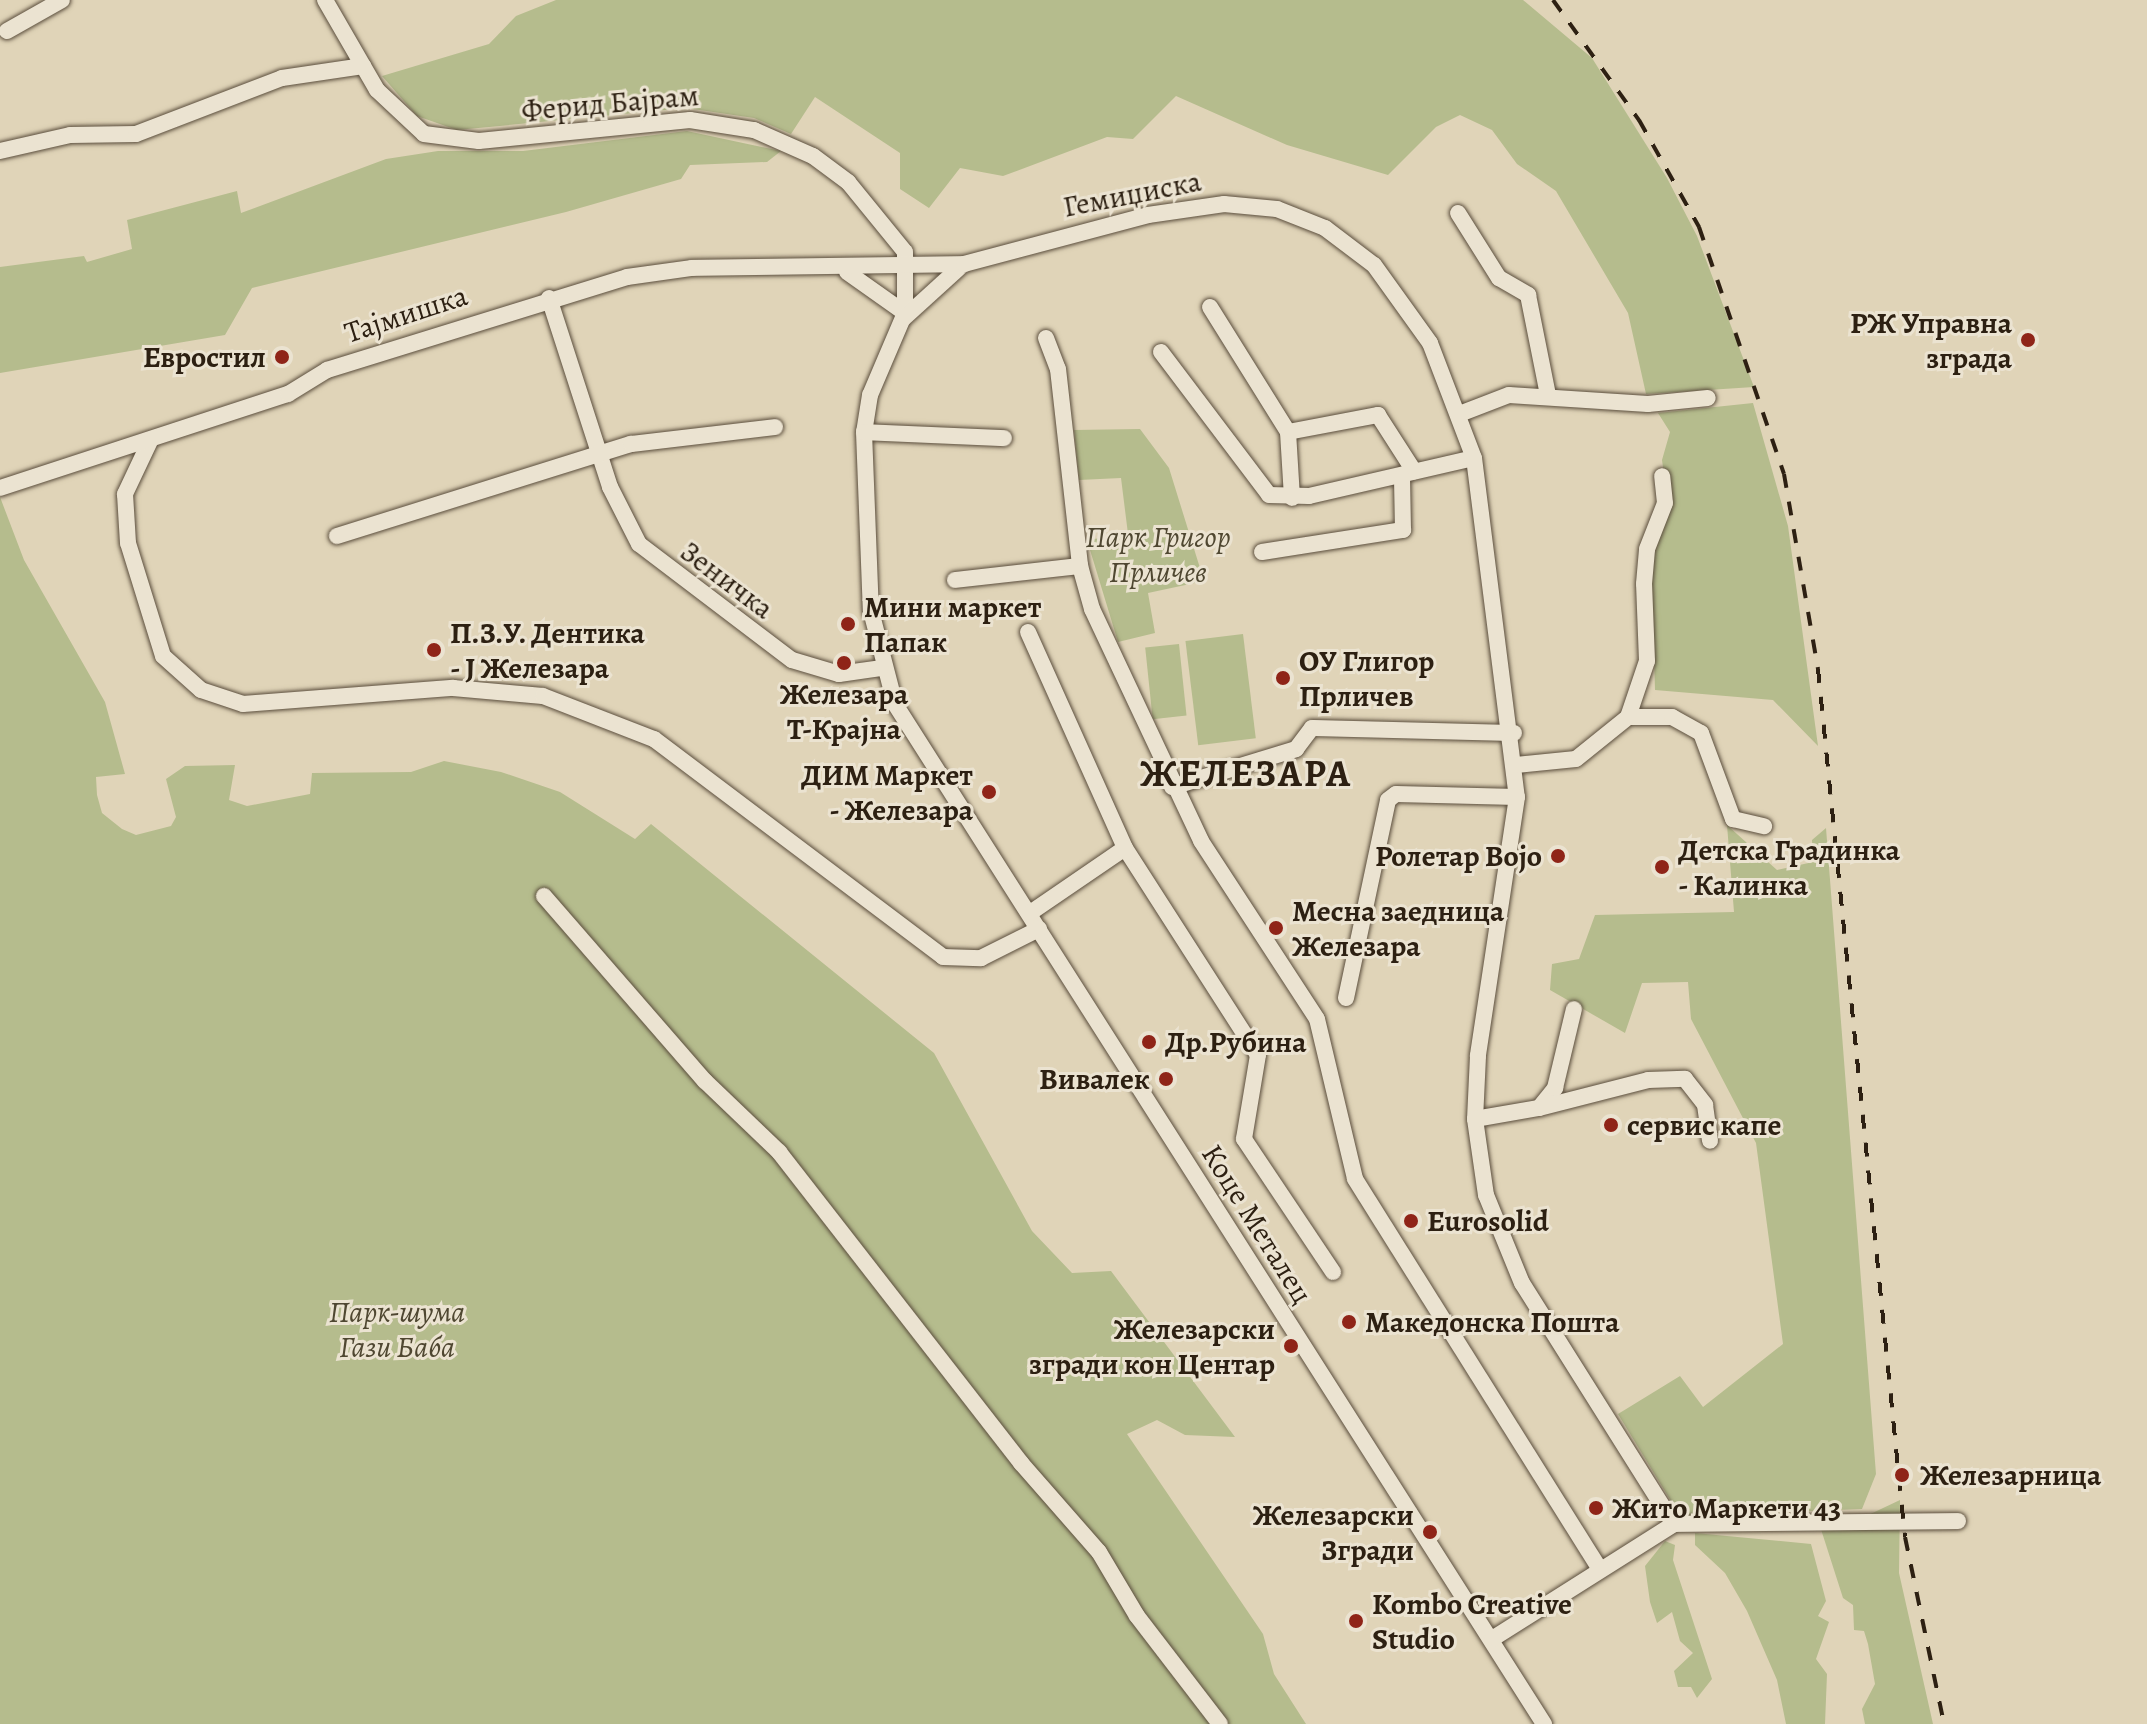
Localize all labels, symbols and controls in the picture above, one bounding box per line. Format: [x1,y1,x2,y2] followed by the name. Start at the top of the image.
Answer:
[520,77,700,129] street label: Ферид Бајрам
[1060,163,1204,225] street label: Гемиџиска
[340,277,472,351] street label: Тајмишка
[1850,305,2012,376] place label: РЖ Управна зграда
[2019,331,2037,349] marker: РЖ Управна зграда
[143,339,266,375] place label: Евростил
[273,348,291,366] marker: Евростил
[1085,519,1231,590] park label: Парк Григор Прличев
[673,533,781,627] street label: Зеничка
[864,589,1041,660] place label: Мини маркет Папак
[450,615,645,686] place label: П.З.У. Дентика - Ј Железара
[839,615,857,633] marker: Мини маркет Папак
[425,641,443,659] marker: П.З.У. Дентика - Ј Железара
[1299,643,1434,714] place label: ОУ Глигор Прличев
[835,654,853,672] marker: Железара Т-Крајна
[1274,669,1292,687] marker: ОУ Глигор Прличев
[780,676,908,746] place label: Железара Т-Крајна
[1140,751,1352,797] district label: ЖЕЛЕЗАРА
[801,757,973,828] place label: ДИМ Маркет - Железара
[980,783,998,801] marker: ДИМ Маркет - Железара
[1678,832,1900,902] place label: Детска Градинка - Калинка
[1375,838,1542,874] place label: Ролетар Војо
[1549,847,1567,865] marker: Ролетар Војо
[1653,858,1671,876] marker: Детска Градинка - Калинка
[1292,893,1504,964] place label: Месна заедница Железара
[1267,919,1285,937] marker: Месна заедница Железара
[1165,1024,1307,1060] place label: Др.Рубина
[1140,1033,1158,1051] marker: Др.Рубина
[1039,1061,1150,1097] place label: Вивалек
[1157,1070,1175,1088] marker: Вивалек
[1627,1107,1781,1143] place label: сервис капе
[1602,1116,1620,1134] marker: сервис капе
[1194,1138,1320,1310] street label: Коце Металец
[1427,1203,1549,1239] place label: Eurosolid
[1402,1212,1420,1230] marker: Eurosolid
[329,1294,465,1364] park label: Парк-шума Гази Баба
[1365,1304,1619,1340] place label: Македонска Пошта
[1029,1311,1275,1382] place label: Железарски згради кон Центар
[1340,1313,1358,1331] marker: Македонска Пошта
[1282,1337,1300,1355] marker: Железарски згради кон Центар
[1920,1457,2101,1493] place label: Железарница
[1891,1464,1913,1486] marker: Железарница
[1612,1490,1841,1526] place label: Жито Маркети 43
[1253,1497,1414,1568] place label: Железарски Згради
[1587,1499,1605,1517] marker: Жито Маркети 43
[1421,1523,1439,1541] marker: Железарски Згради
[1372,1586,1572,1656] place label: Kombo Creative Studio
[1347,1612,1365,1630] marker: Kombo Creative Studio

